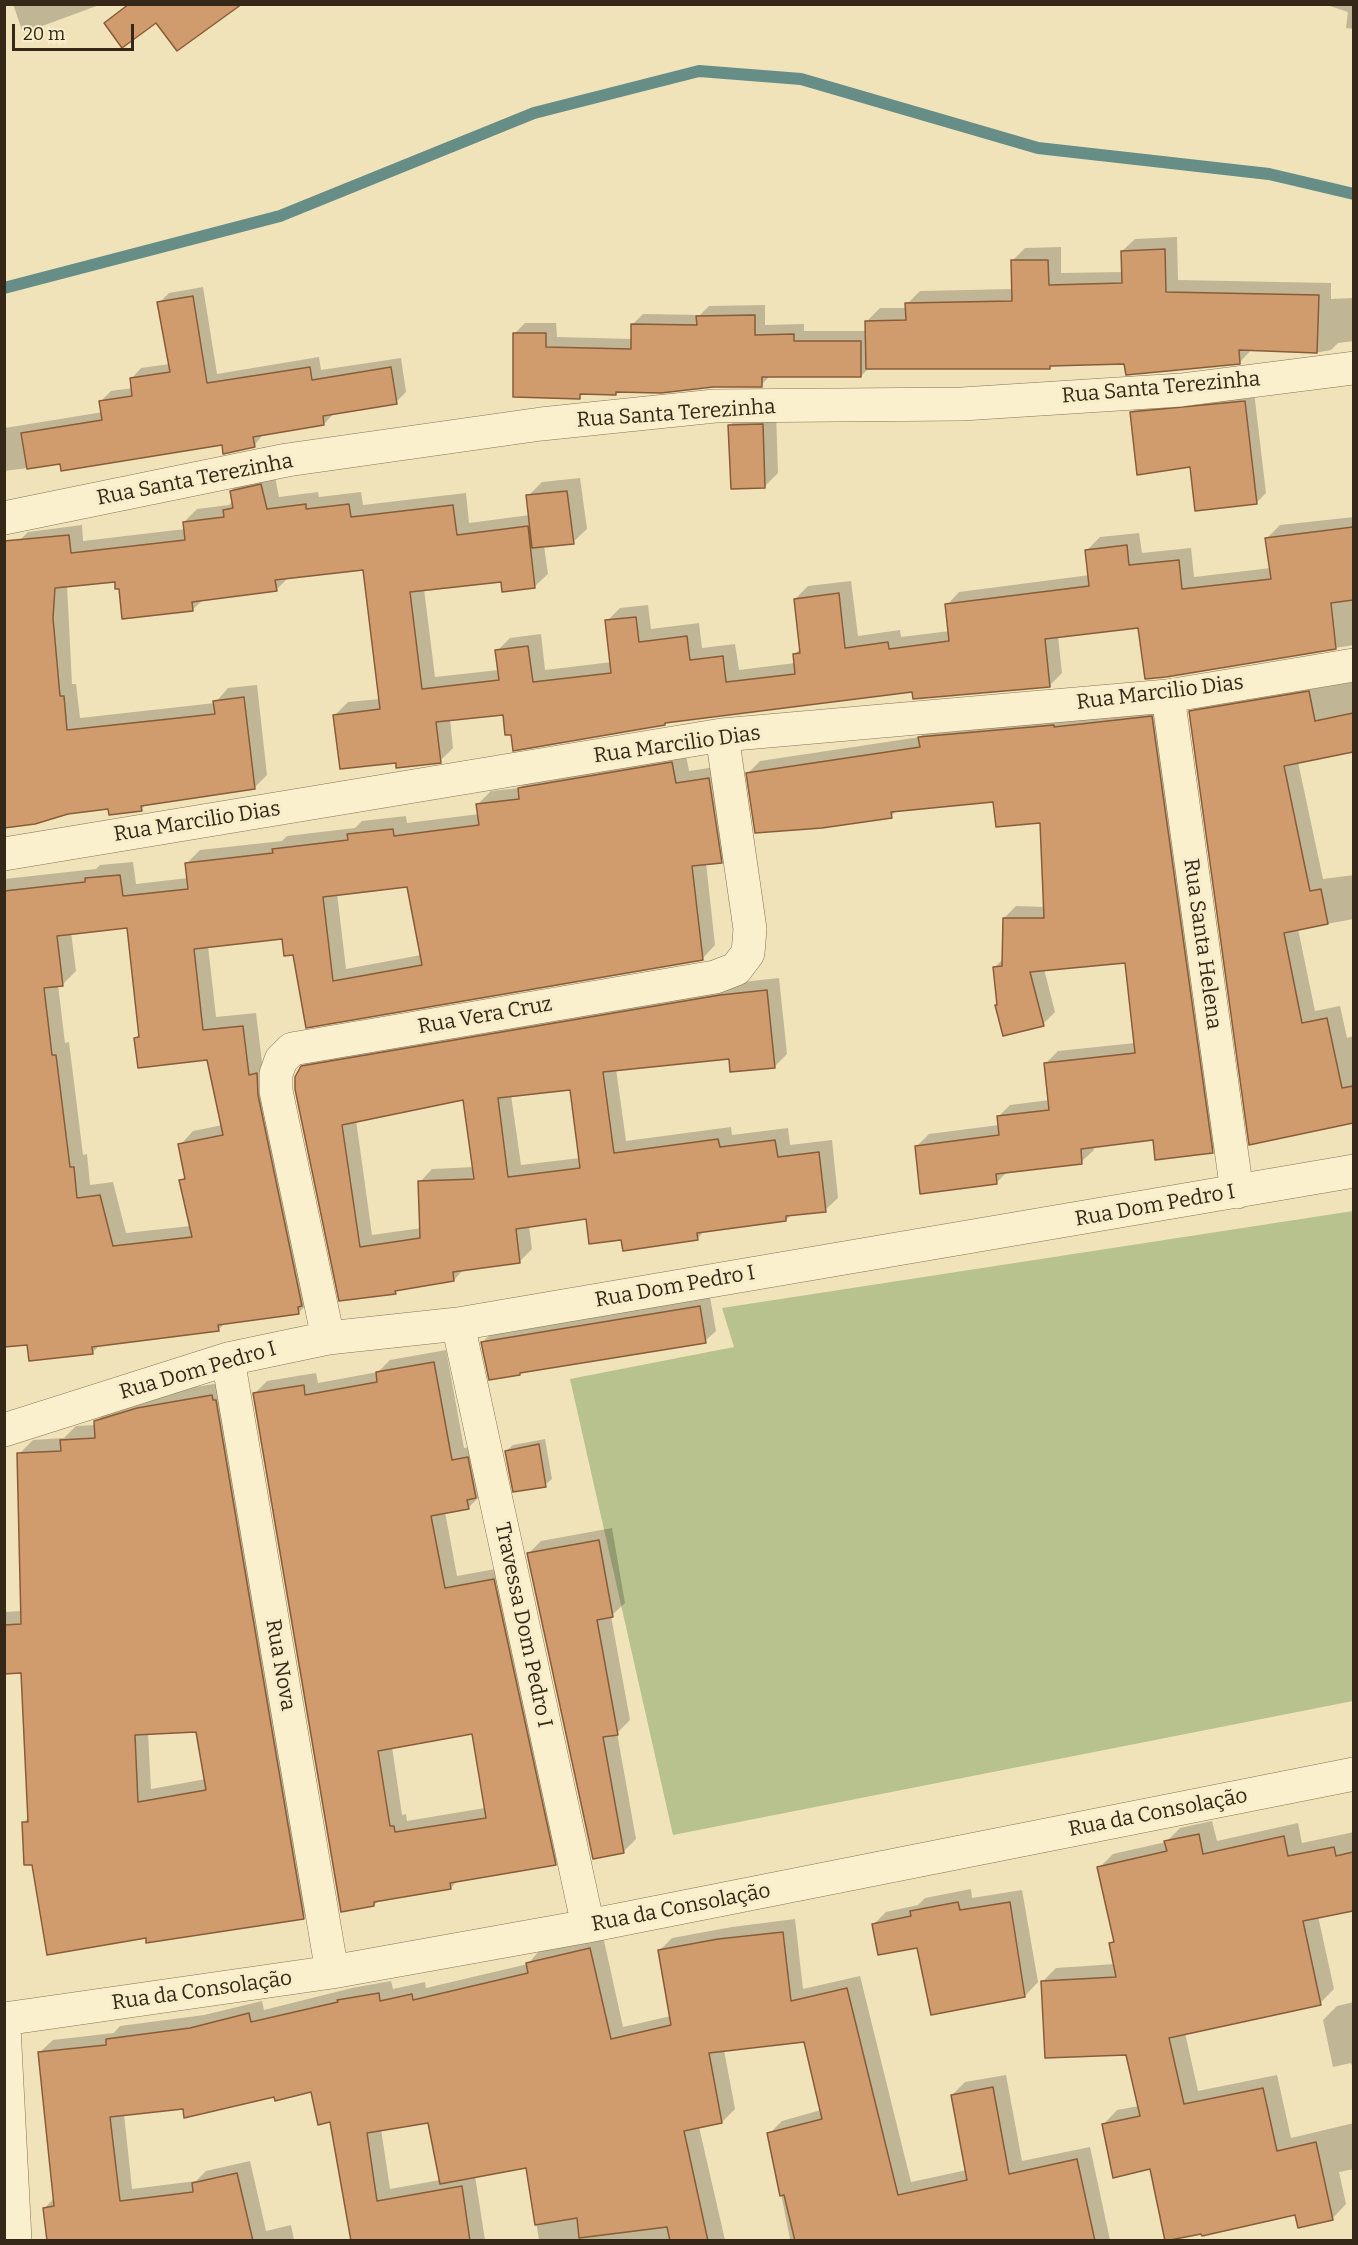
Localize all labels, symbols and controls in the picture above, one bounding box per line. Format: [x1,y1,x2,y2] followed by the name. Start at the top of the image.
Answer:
[15,12,136,50] scale bar
[23,23,65,45] text: 20 m
[1061,367,1261,409] street label: Rua Santa Terezinha
[576,394,776,434] street label: Rua Santa Terezinha
[95,449,295,511] street label: Rua Santa Terezinha
[1075,670,1245,716] street label: Rua Marcilio Dias
[592,721,762,769] street label: Rua Marcilio Dias
[112,796,282,848] street label: Rua Marcilio Dias
[1178,857,1226,1031] street label: Rua Santa Helena
[416,992,554,1040] street label: Rua Vera Cruz
[1073,1180,1237,1232] street label: Rua Dom Pedro I
[593,1261,757,1313] street label: Rua Dom Pedro I
[117,1337,279,1405] street label: Rua Dom Pedro I
[489,1520,557,1730] street label: Travessa Dom Pedro I
[260,1617,300,1713] street label: Rua Nova
[1066,1783,1250,1843] street label: Rua da Consolação
[589,1878,773,1938] street label: Rua da Consolação
[110,1966,294,2016] street label: Rua da Consolação

